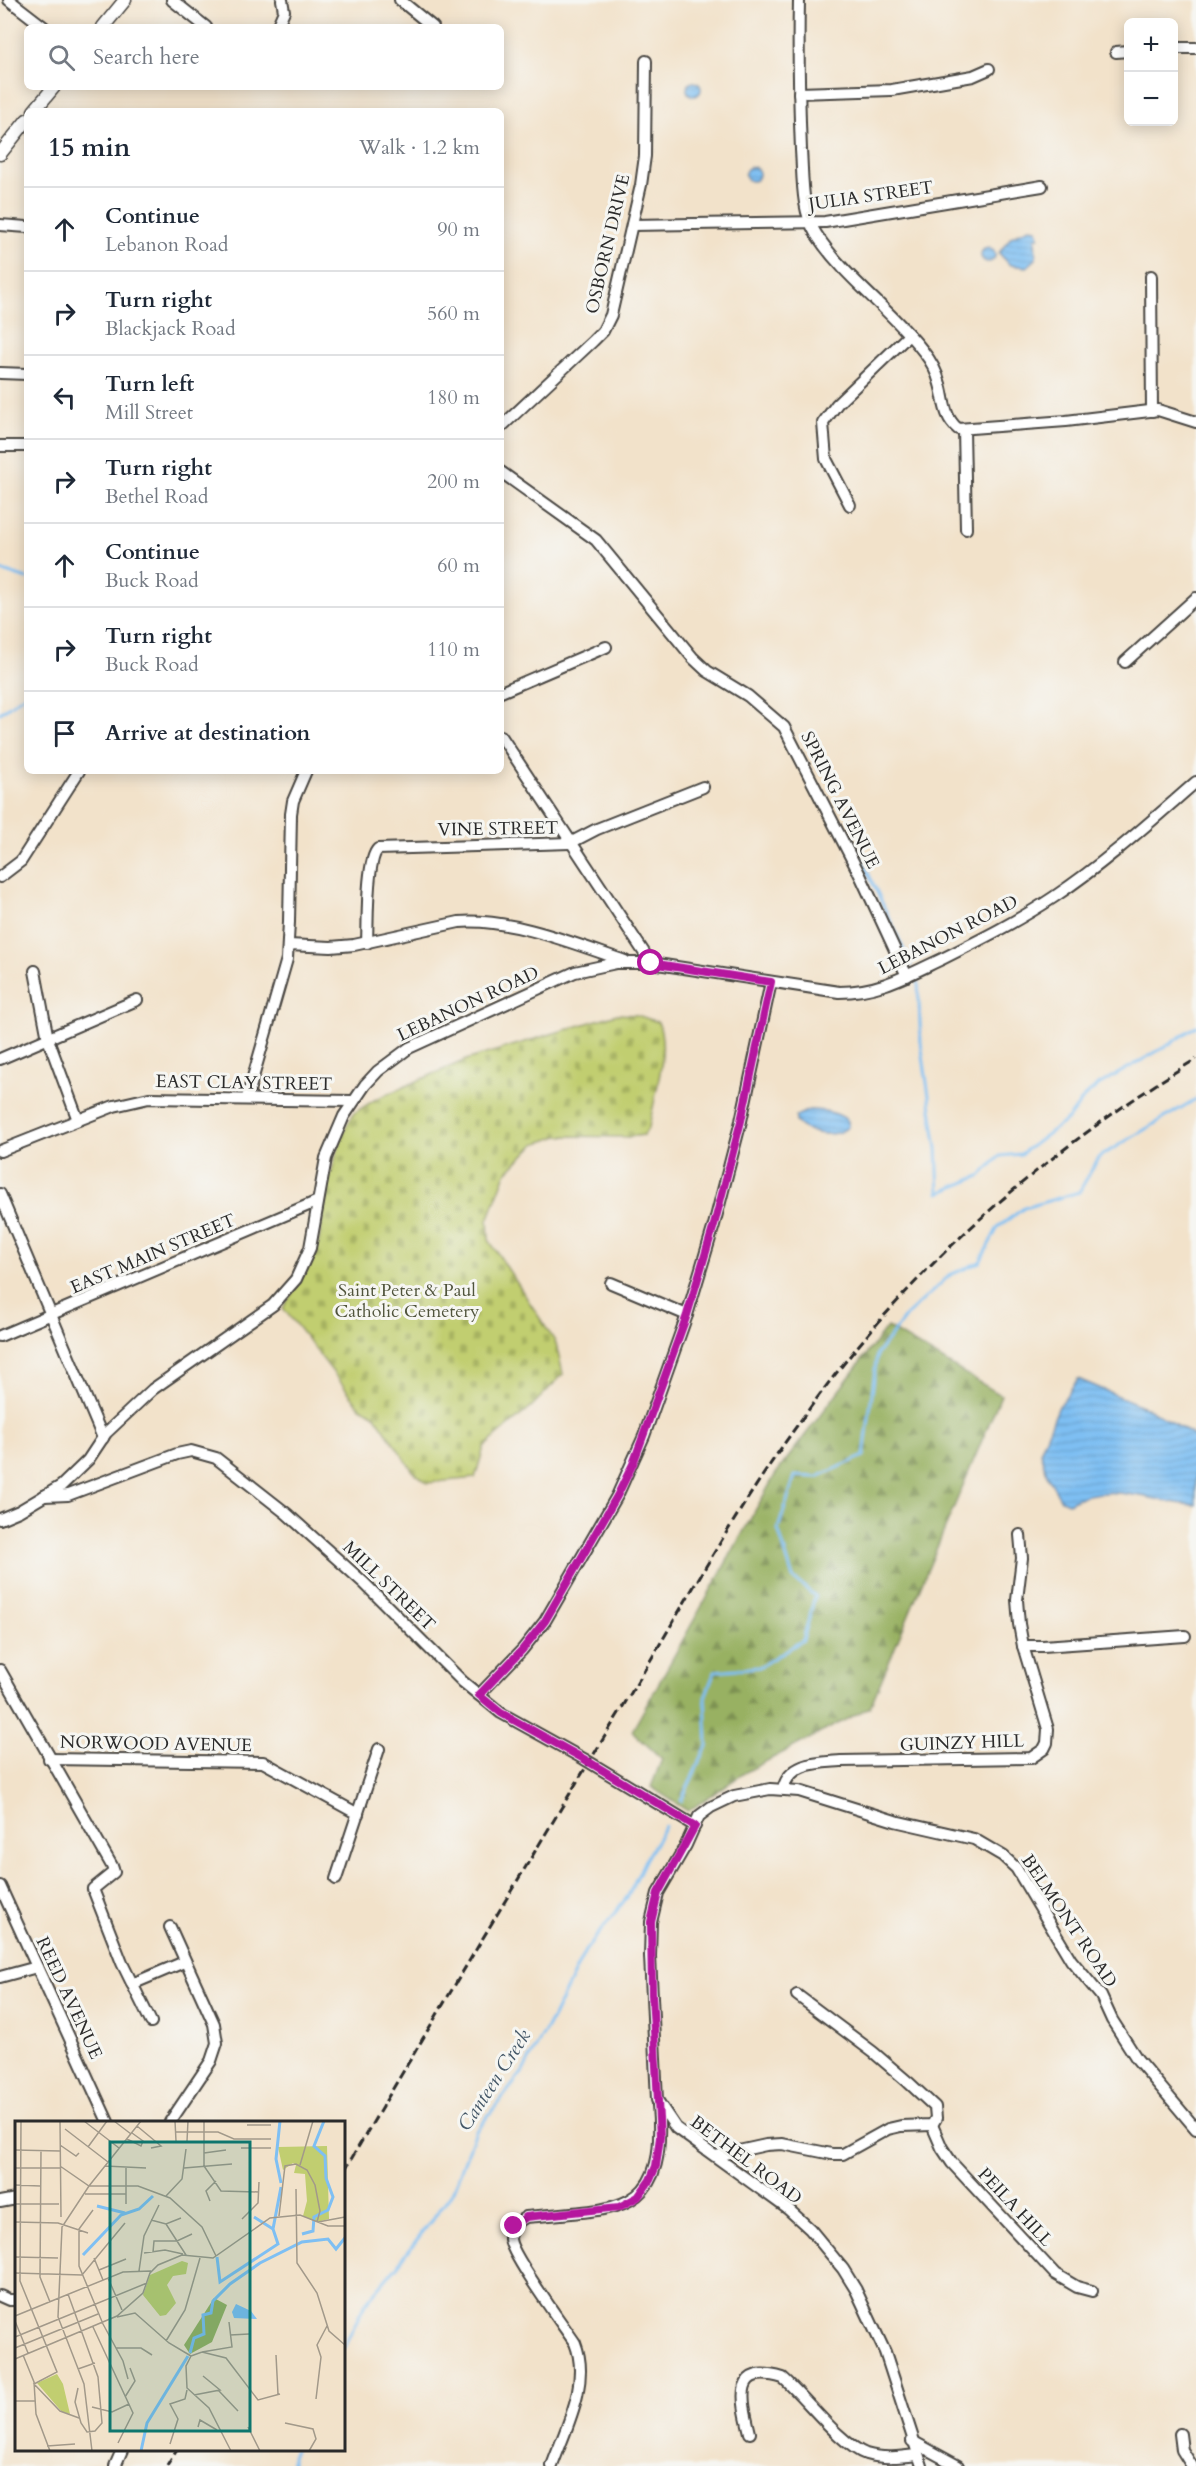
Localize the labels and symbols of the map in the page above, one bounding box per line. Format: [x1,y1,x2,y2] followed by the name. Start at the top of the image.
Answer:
[580,172,636,316] street label: OSBORN DRIVE
[804,175,935,218] street label: JULIA STREET
[795,727,885,873] street label: SPRING AVENUE
[437,815,559,843] street label: VINE STREET
[874,889,1022,981] street label: LEBANON ROAD
[637,949,663,975] route start
[393,960,543,1048] street label: LEBANON ROAD
[155,1069,333,1097] street label: EAST CLAY STREET
[67,1208,239,1300] street label: EAST MAIN STREET
[335,1278,480,1324] park label: Saint Peter & Paul Catholic Cemetery
[337,1535,441,1637] street label: MILL STREET
[899,1728,1025,1758] street label: GUINZY HILL
[60,1730,252,1758] street label: NORWOOD AVENUE
[1015,1850,1123,1992] street label: BELMONT ROAD
[30,1933,108,2063] street label: REED AVENUE
[451,2024,537,2136] water label: Canteen Creek
[685,2110,807,2210] street label: BETHEL ROAD
[15,2121,345,2451] inset map
[972,2162,1058,2252] street label: PEILA HILL
[500,2212,526,2238] route end

